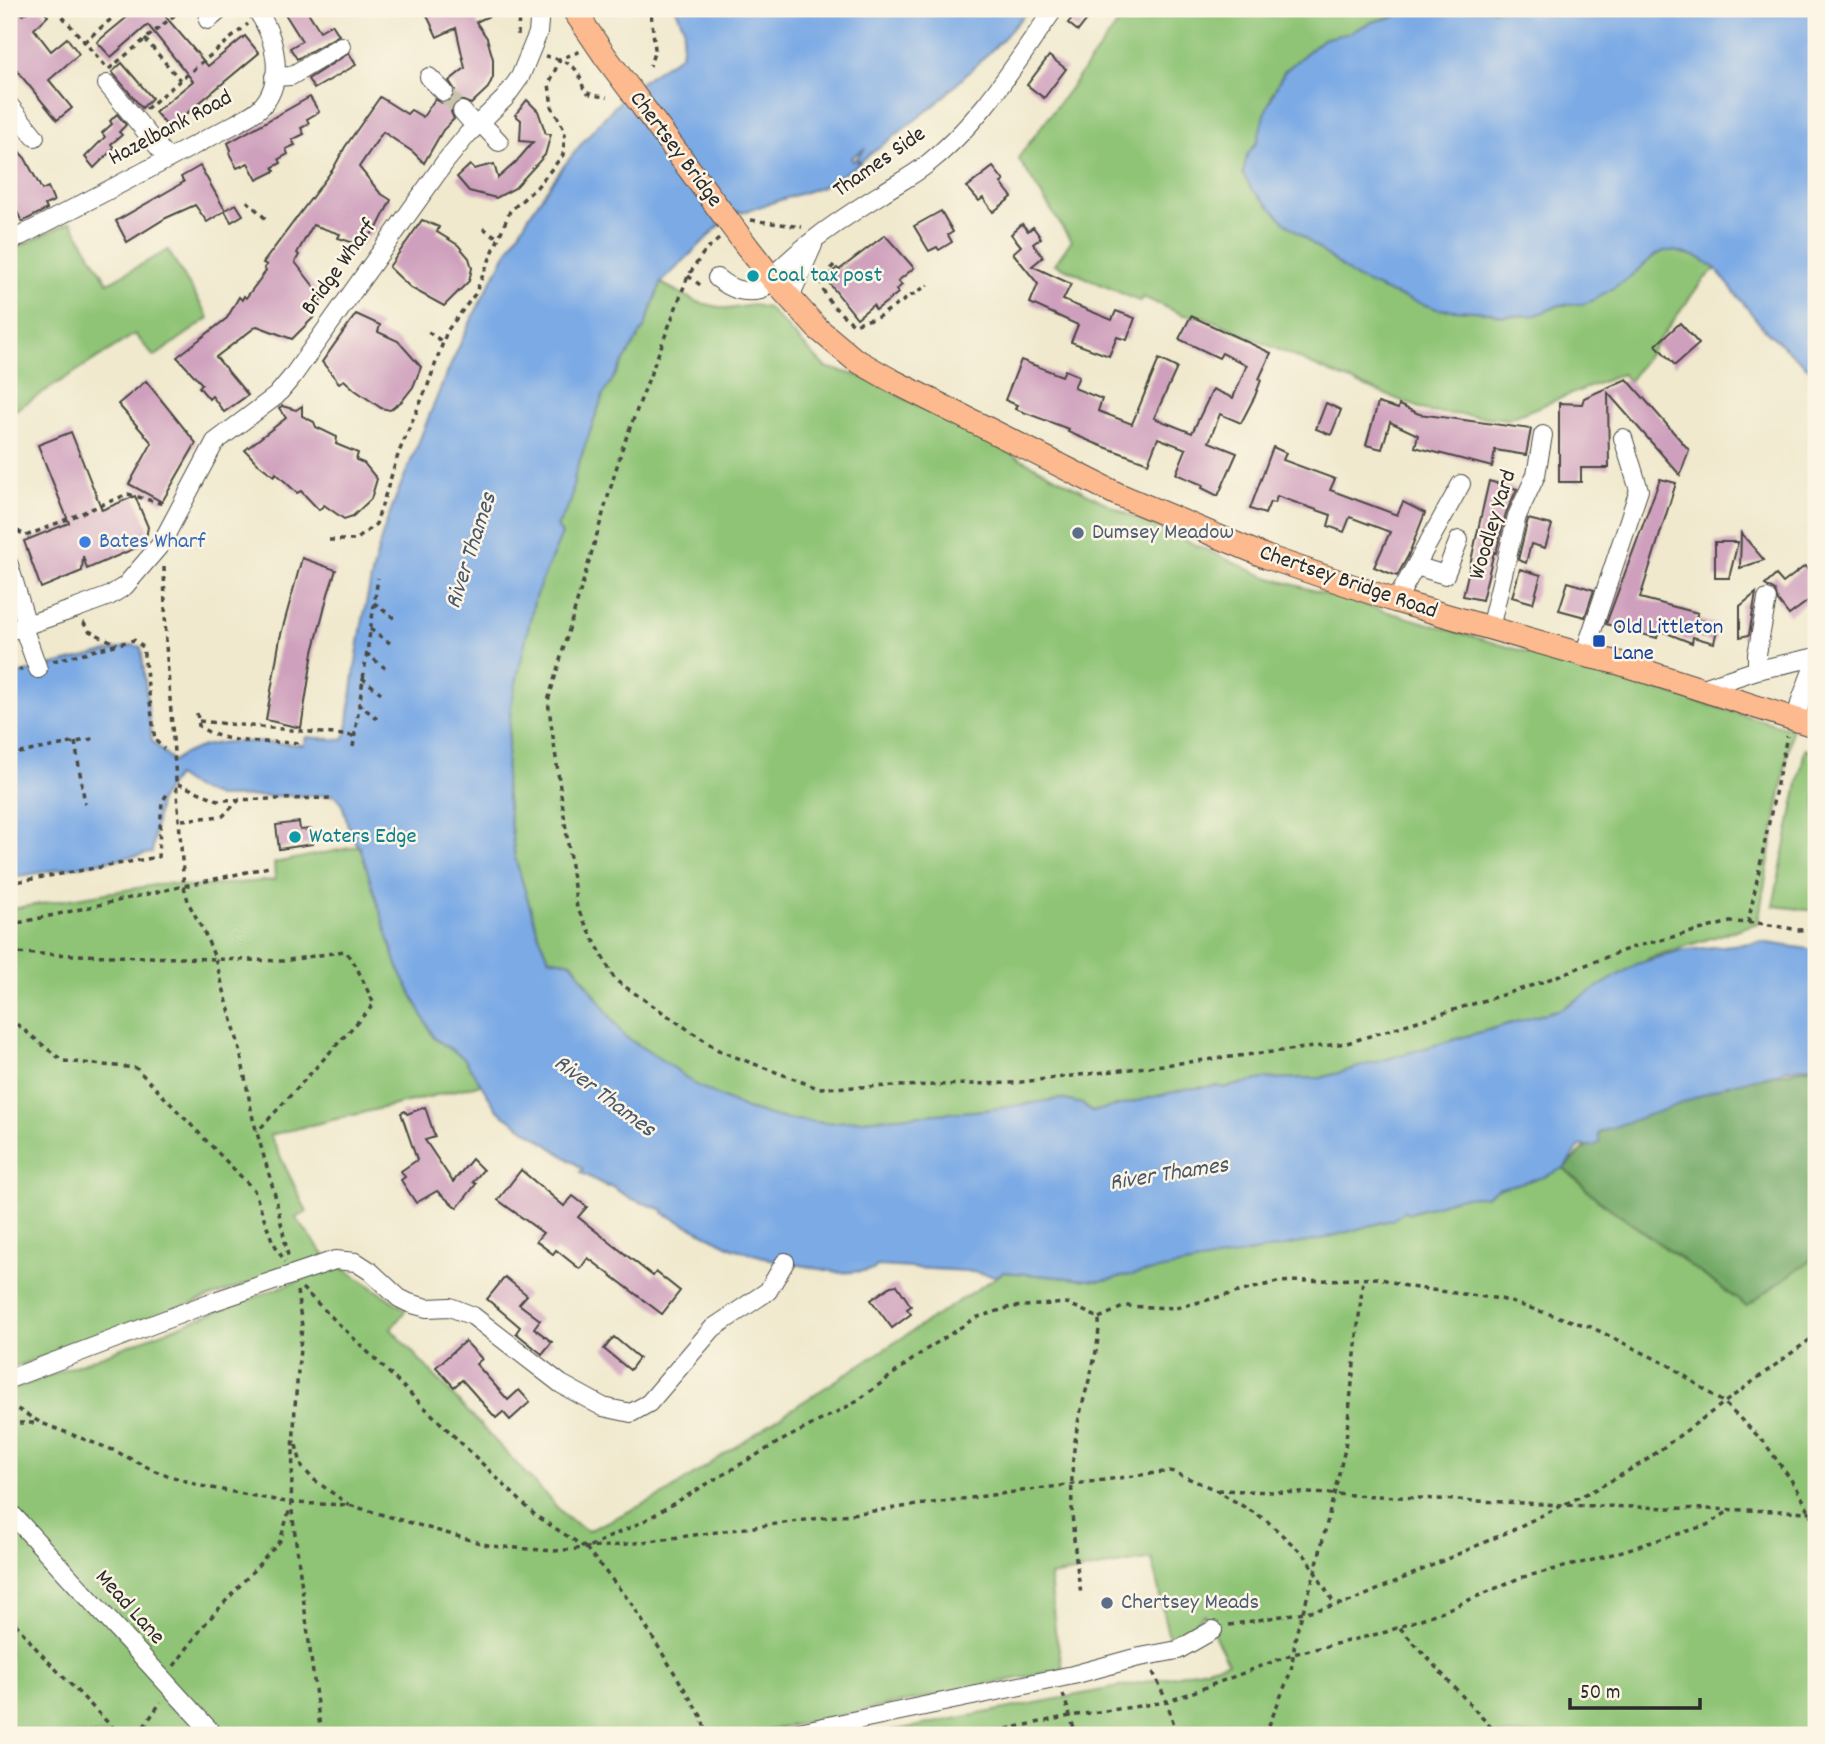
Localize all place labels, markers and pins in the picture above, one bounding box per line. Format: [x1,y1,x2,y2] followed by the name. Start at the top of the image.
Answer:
[767,260,882,293] place label: Coal tax post
[745,268,761,284] marker: Coal tax post
[1092,517,1234,550] place label: Dumsey Meadow
[1070,525,1086,541] marker: Dumsey Meadow
[99,526,206,559] place label: Bates Wharf
[77,534,93,550] marker: Bates Wharf
[1613,612,1723,671] place label: Old Littleton Lane
[1591,633,1607,649] marker: Old Littleton Lane
[309,821,417,854] place label: Waters Edge
[287,829,303,845] marker: Waters Edge
[1121,1587,1259,1620] place label: Chertsey Meads
[1099,1595,1115,1611] marker: Chertsey Meads

